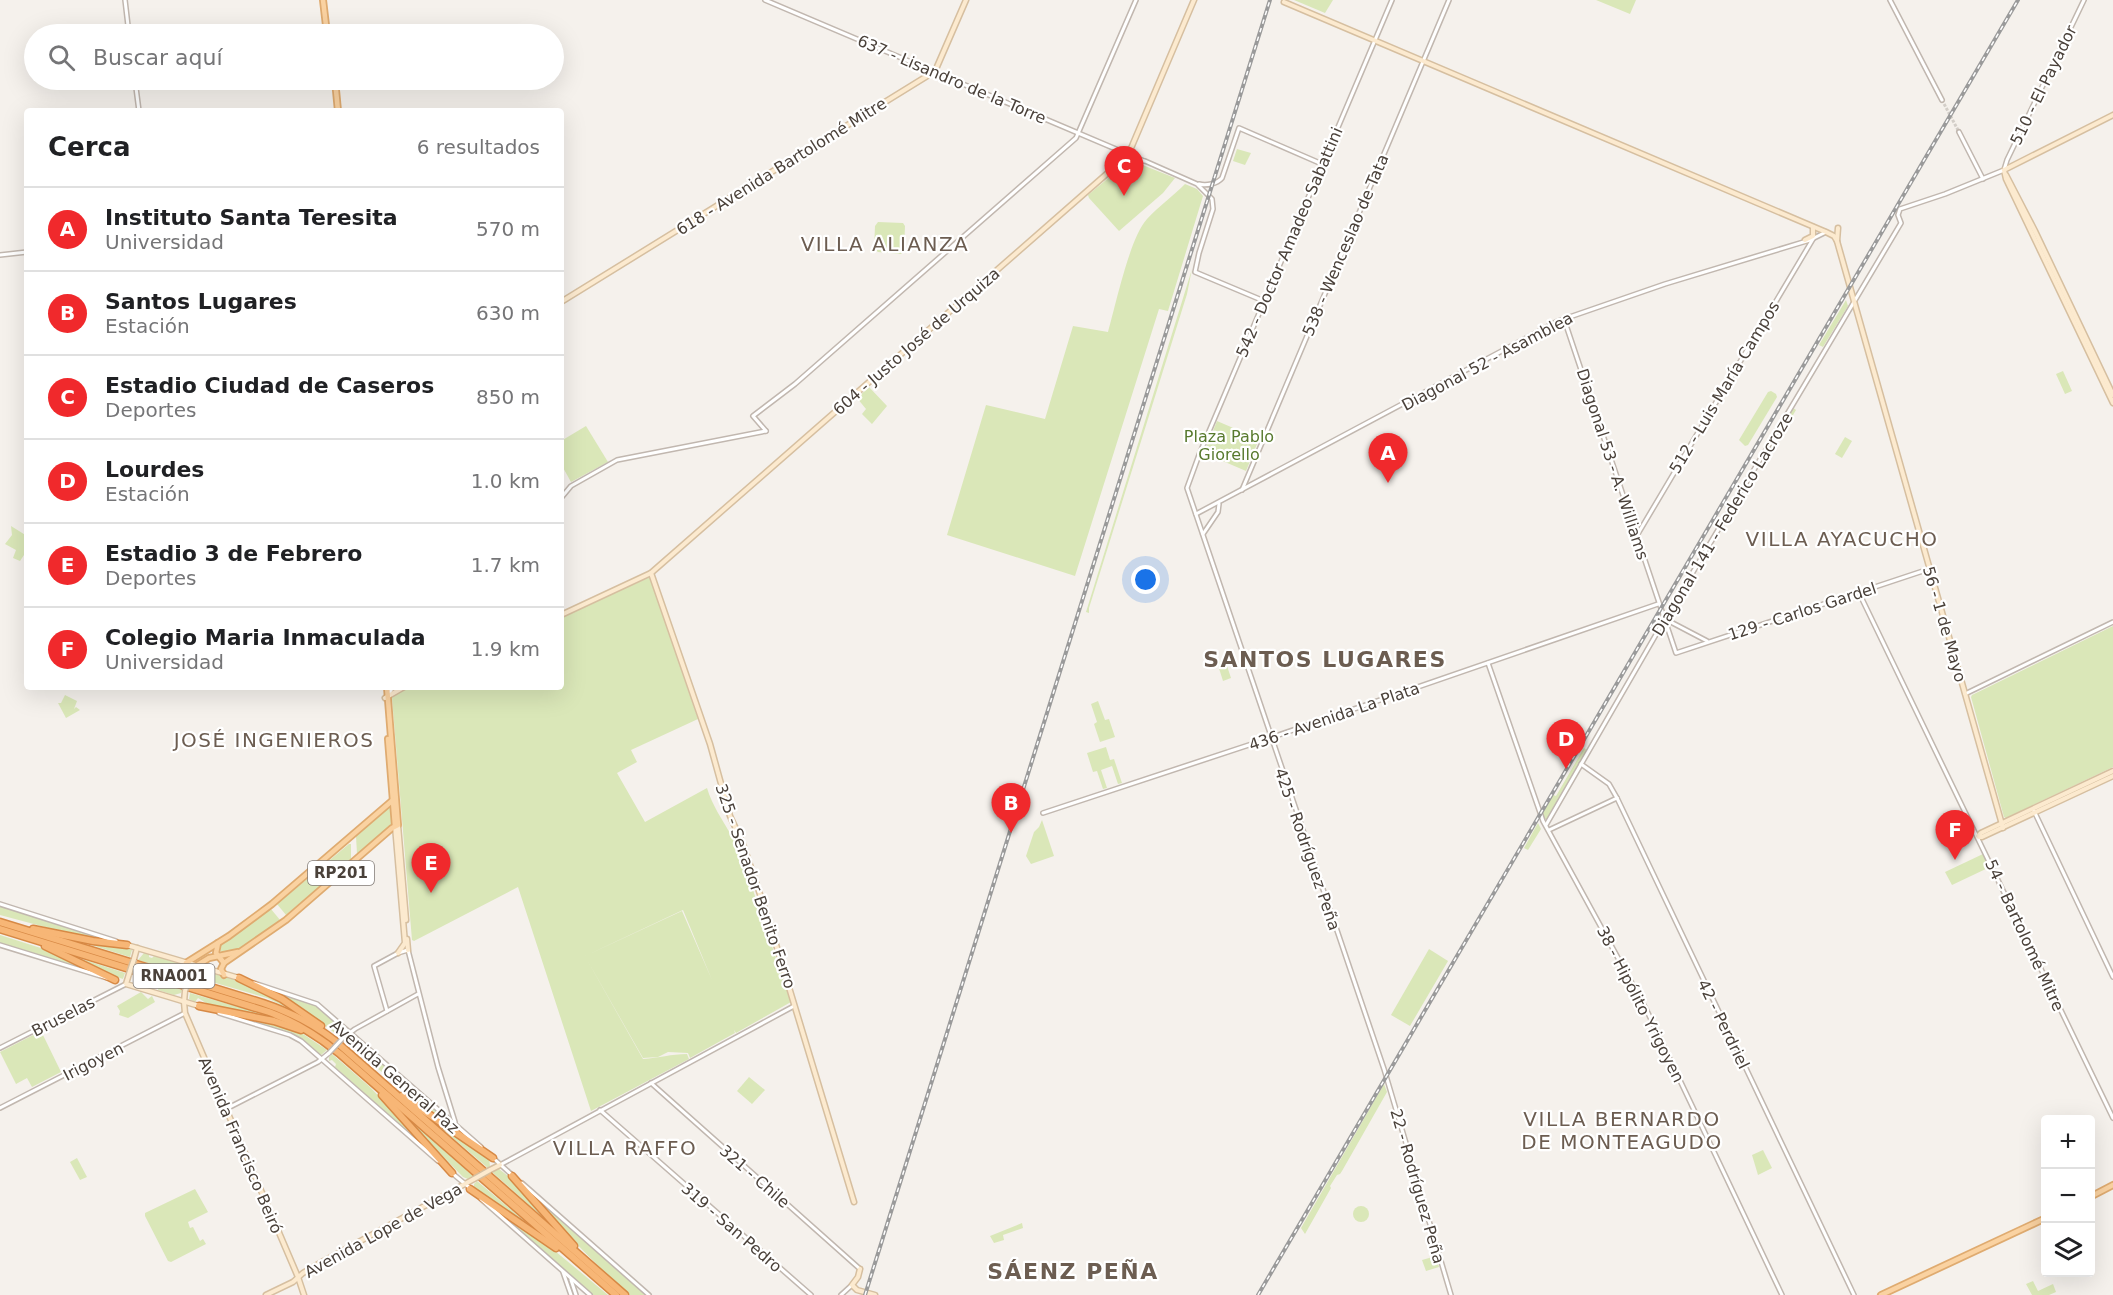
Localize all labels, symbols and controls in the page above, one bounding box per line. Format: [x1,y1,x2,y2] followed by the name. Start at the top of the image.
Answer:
[2006,22,2081,148] street label: 510 - El Payador
[24,24,564,90] search box
[855,31,1049,128] street label: 637 - Lisandro de la Torre
[45,41,78,74] icon: search
[93,45,223,70] text: Buscar aquí
[673,94,890,239] street label: 618 - Avenida Bartolomé Mitre
[1232,124,1347,360] street label: 542 - Doctor Amadeo Sabattini
[48,132,131,162] text: Cerca
[417,135,540,159] text: 6 resultados
[1104,146,1144,196] pin: C
[1299,151,1392,339] street label: 538 - Wenceslao de Tata
[105,205,398,230] text: Instituto Santa Teresita
[60,217,75,241] text: A
[476,217,540,241] text: 570 m
[105,230,224,254] text: Universidad
[801,232,969,256] district label: VILLA ALIANZA
[829,264,1004,419] street label: 604 - Justo José de Urquiza
[105,289,297,314] text: Santos Lugares
[1665,298,1783,477] street label: 512 - Luis María Campos
[60,301,75,325] text: B
[476,301,540,325] text: 630 m
[1398,308,1576,415] street label: Diagonal 52 - Asamblea
[105,314,190,338] text: Estación
[1573,366,1652,562] street label: Diagonal 53 - A. Williams
[105,373,434,398] text: Estadio Ciudad de Caseros
[60,385,75,409] text: C
[476,385,540,409] text: 850 m
[105,398,196,422] text: Deportes
[1648,409,1797,639] street label: Diagonal 141 - Federico Lacroze
[1184,427,1274,464] park label: Plaza Pablo Giorello
[1368,434,1408,483] pin: A
[105,457,204,482] text: Lourdes
[59,469,76,493] text: D
[471,469,540,493] text: 1.0 km
[105,482,190,506] text: Estación
[1746,527,1938,551] district label: VILLA AYACUCHO
[105,541,362,566] text: Estadio 3 de Febrero
[61,553,74,577] text: E
[471,553,540,577] text: 1.7 km
[1919,564,1970,684] street label: 56 - 1 de Mayo
[1131,565,1160,594] your location
[105,566,196,590] text: Deportes
[1726,579,1879,644] street label: 129 - Carlos Gardel
[105,625,426,650] text: Colegio Maria Inmaculada
[61,637,74,661] text: F
[471,637,540,661] text: 1.9 km
[1203,647,1447,672] district label: SANTOS LUGARES
[105,650,224,674] text: Universidad
[1246,678,1422,755] street label: 436 - Avenida La Plata
[1546,720,1586,769] pin: D
[172,728,374,752] district label: JOSÉ INGENIEROS
[1271,766,1344,933] street label: 425 - Rodríguez Peña
[712,781,800,991] street label: 325 - Senador Benito Ferro
[992,784,1030,833] pin: B
[1936,810,1974,860] pin: F
[412,844,450,893] pin: E
[1981,856,2068,1014] street label: 54 - Bartolomé Mitre
[308,861,374,885] road number: RP201
[1593,923,1688,1086] street label: 38 - Hipólito Yrigoyen
[134,964,214,988] road number: RNA001
[1694,976,1753,1072] street label: 42 - Perdriel
[28,992,98,1040] street label: Bruselas
[326,1015,463,1137] street label: Avenida General Paz
[60,1038,127,1085] street label: Irigoyen
[195,1054,286,1236] street label: Avenida Francisco Beiró
[1386,1107,1449,1266] street label: 22 - Rodríguez Peña
[1521,1107,1723,1154] district label: VILLA BERNARDO DE MONTEAGUDO
[2041,1115,2095,1277] map controls
[2041,1115,2095,1169] button: +
[553,1136,697,1160] district label: VILLA RAFFO
[716,1141,794,1212] street label: 321 - Chile
[2041,1169,2095,1223] button: −
[301,1179,465,1282] street label: Avenida Lope de Vega
[678,1179,786,1276] street label: 319 - San Pedro
[2041,1223,2095,1277] button: layers
[987,1259,1159,1284] district label: SÁENZ PEÑA

